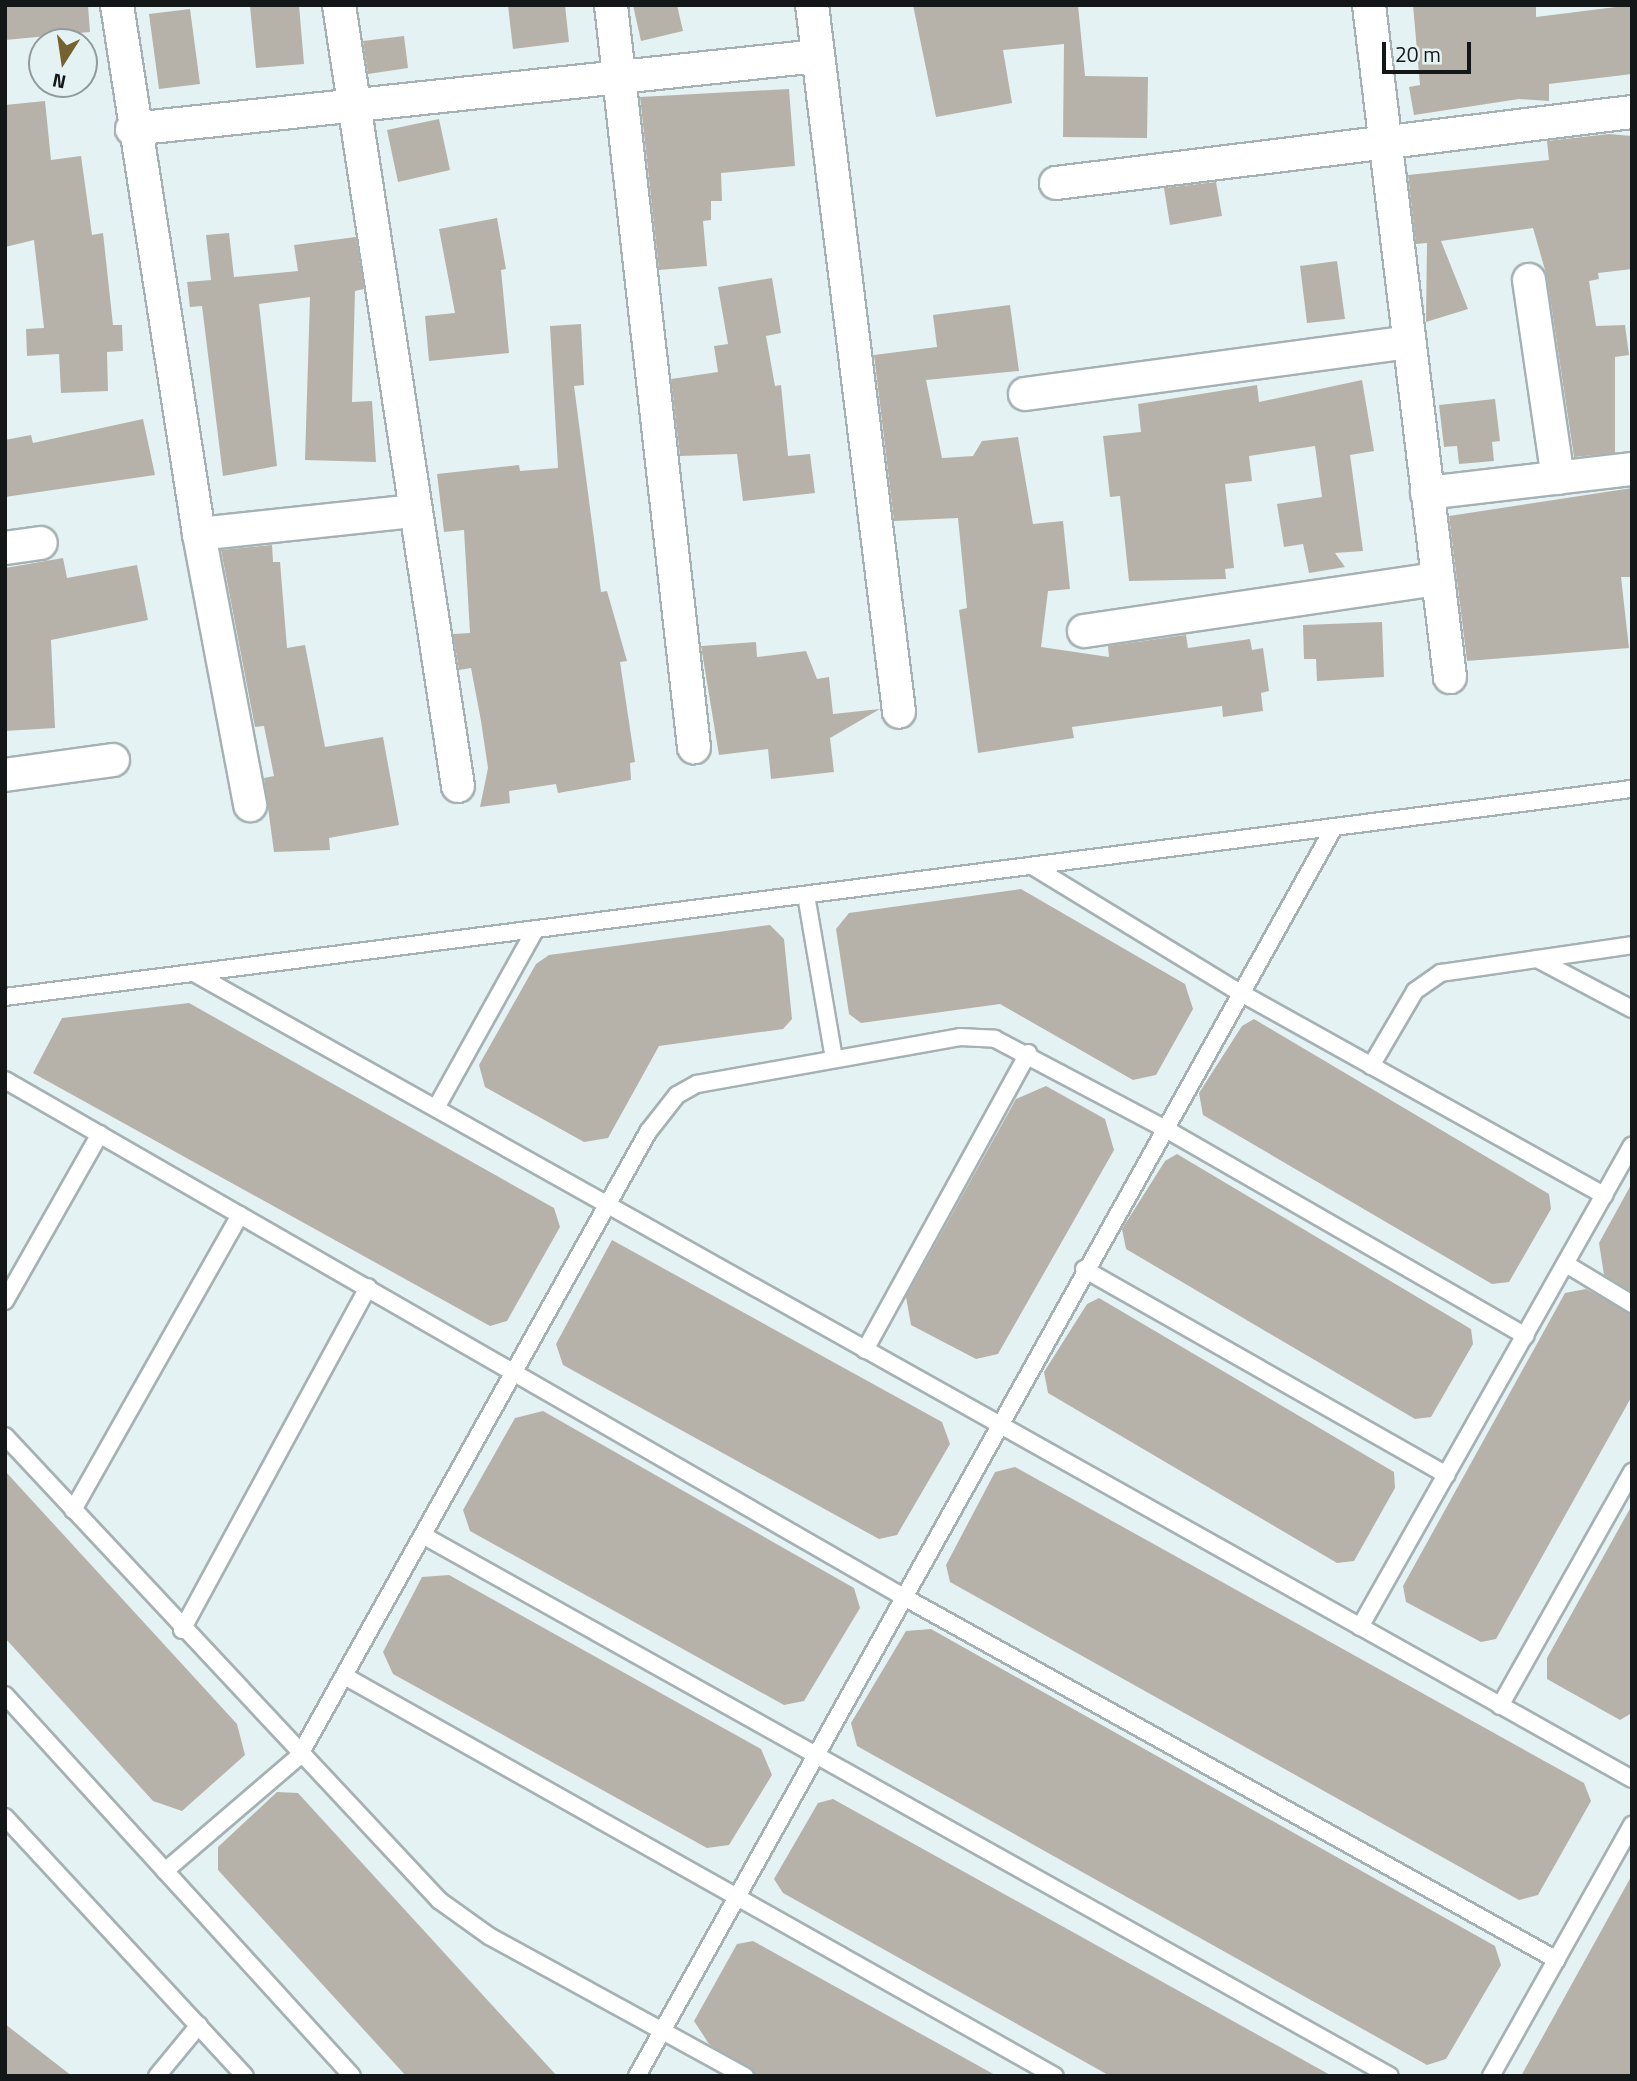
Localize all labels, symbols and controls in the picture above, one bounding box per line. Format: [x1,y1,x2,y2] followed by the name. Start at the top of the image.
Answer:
[28,28,98,98] north arrow
[1385,28,1474,72] scale bar
[1395,38,1441,70] text: 20 m
[49,67,68,98] text: N

